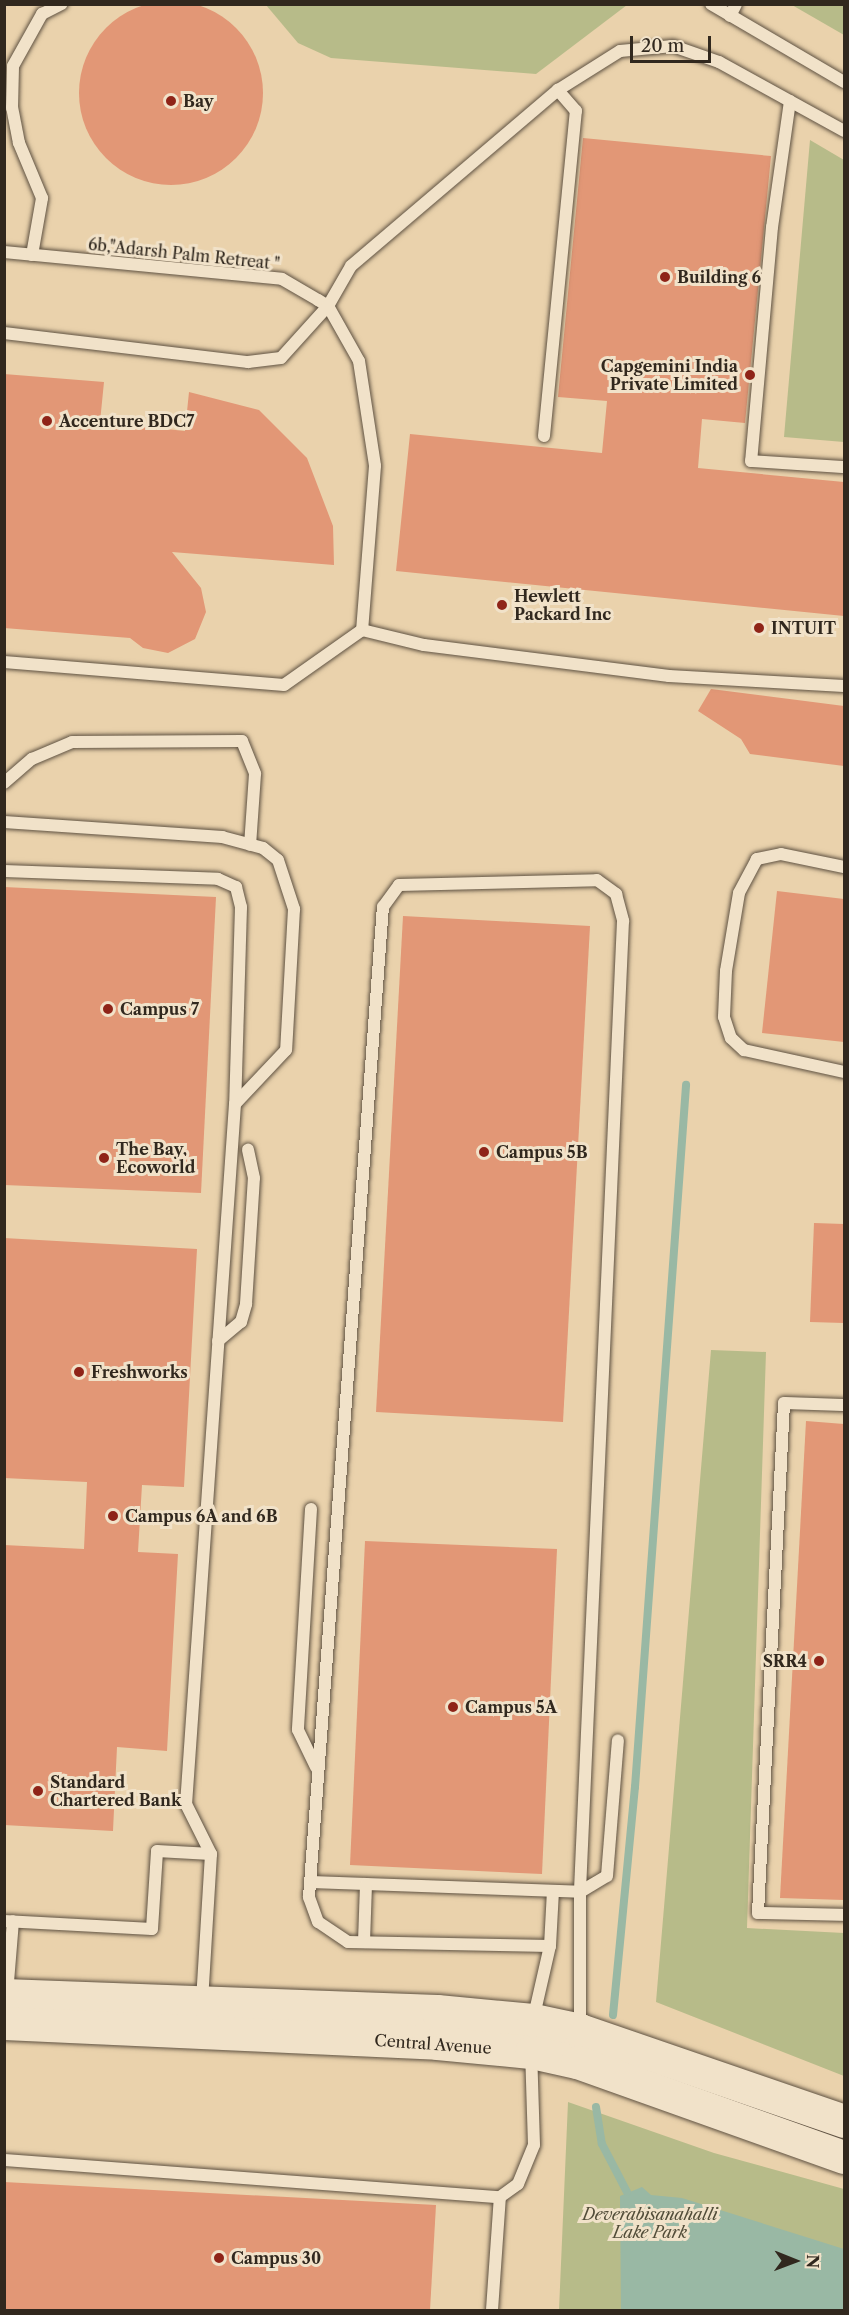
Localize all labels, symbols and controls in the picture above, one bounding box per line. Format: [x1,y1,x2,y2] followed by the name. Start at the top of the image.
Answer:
[633,24,714,62] scale bar
[641,35,684,57] text: 20 m
[183,91,214,111] place label: Bay
[164,94,178,108] marker: Bay
[87,234,281,274] street label: 6b,"Adarsh Palm Retreat "
[677,267,761,287] place label: Building 6
[658,270,672,284] marker: Building 6
[601,356,738,394] place label: Capgemini India Private Limited
[743,368,757,382] marker: Capgemini India Private Limited
[59,411,194,431] place label: Accenture BDC7
[40,414,54,428] marker: Accenture BDC7
[514,586,611,624] place label: Hewlett Packard Inc
[495,598,509,612] marker: Hewlett Packard Inc
[771,618,836,638] place label: INTUIT
[752,621,766,635] marker: INTUIT
[120,999,199,1019] place label: Campus 7
[101,1002,115,1016] marker: Campus 7
[116,1139,195,1177] place label: The Bay, Ecoworld
[496,1142,588,1162] place label: Campus 5B
[477,1145,491,1159] marker: Campus 5B
[97,1151,111,1165] marker: The Bay, Ecoworld
[91,1362,188,1382] place label: Freshworks
[72,1365,86,1379] marker: Freshworks
[125,1506,278,1526] place label: Campus 6A and 6B
[106,1509,120,1523] marker: Campus 6A and 6B
[763,1651,807,1671] place label: SRR4
[812,1654,826,1668] marker: SRR4
[465,1697,557,1717] place label: Campus 5A
[446,1700,460,1714] marker: Campus 5A
[50,1772,181,1810] place label: Standard Chartered Bank
[31,1784,45,1798] marker: Standard Chartered Bank
[373,2030,493,2058] street label: Central Avenue
[582,2204,718,2242] park label: Deverabisanahalli Lake Park
[765,2231,825,2291] north arrow
[231,2248,321,2268] place label: Campus 30
[212,2251,226,2265] marker: Campus 30
[803,2254,823,2268] text: N

